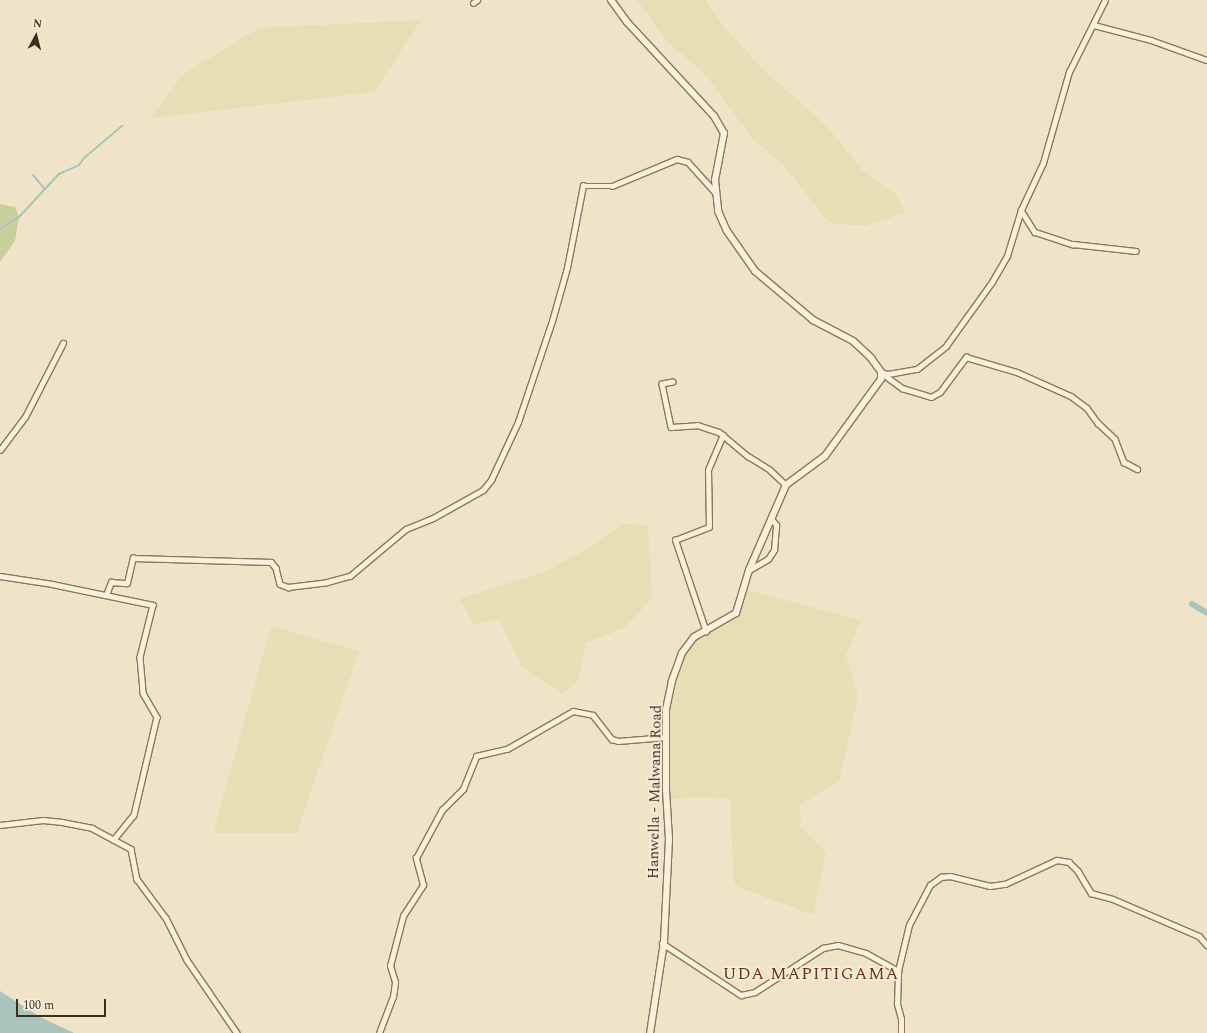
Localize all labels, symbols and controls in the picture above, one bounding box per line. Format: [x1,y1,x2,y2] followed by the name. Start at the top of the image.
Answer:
[32,15,43,33] text: N
[16,16,56,56] north arrow
[644,705,666,879] street label: Hanwella - Malwana Road
[723,965,899,985] district label: UDA MAPITIGAMA
[18,991,108,1017] scale bar
[23,996,54,1015] text: 100 m

